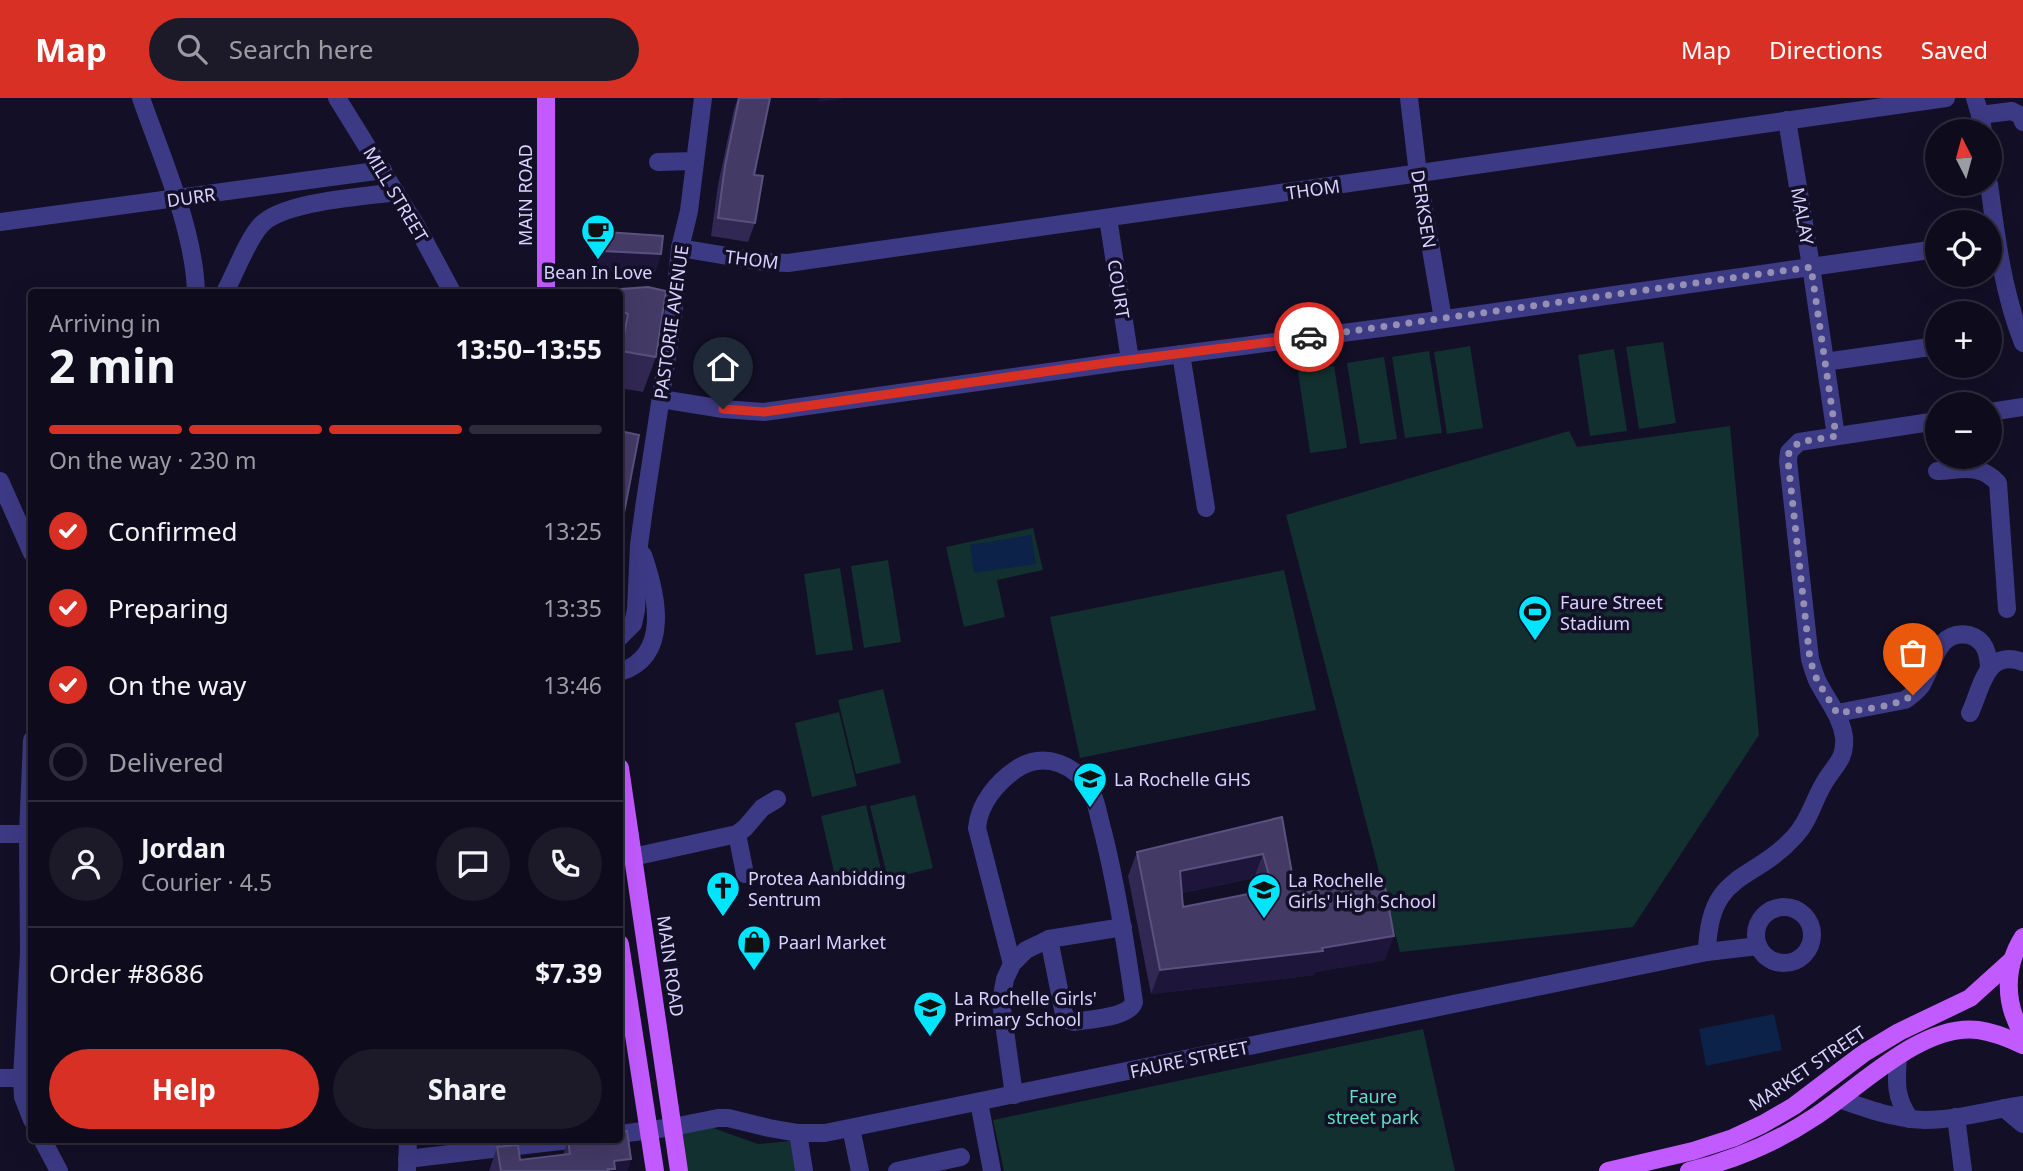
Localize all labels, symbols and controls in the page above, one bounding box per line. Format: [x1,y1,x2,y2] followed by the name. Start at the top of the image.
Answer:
[149,18,639,81] search box
[35,27,107,72] text: Map
[173,30,211,68] icon: search
[229,31,373,67] text: Search here
[1681,33,1731,66] text: Map
[1769,33,1883,66] text: Directions
[1921,33,1988,66] text: Saved
[1925,119,2002,196] north arrow
[1925,119,2002,469] map controls
[358,142,434,246] street label: MILL STREET
[513,144,537,246] street label: MAIN ROAD
[1406,168,1442,250] street label: DERKSEN
[1285,173,1341,205] street label: THOM
[165,182,217,212] street label: DURR
[1786,185,1820,247] street label: MALAY
[1925,210,2002,287] button: locate
[579,212,617,261] cafe icon: Bean In Love
[648,243,694,401] street label: PASTORIE AVENUE
[724,244,780,274] street label: THOM
[1102,258,1136,320] street label: COURT
[544,260,652,284] place label: Bean In Love
[1925,301,2002,378] button: +
[1274,302,1344,372] courier
[49,307,161,339] text: Arriving in
[1290,318,1328,356] icon: car
[455,331,602,367] text: 13:50–13:55
[49,334,176,396] text: 2 min
[693,337,753,409] pin
[704,348,742,386] icon: home
[1925,392,2002,469] button: −
[49,444,256,476] text: On the way · 230 m
[49,512,87,550] icon: check
[108,513,238,549] text: Confirmed
[543,515,602,547] text: 13:25
[49,589,87,627] icon: check
[108,590,229,626] text: Preparing
[1560,590,1663,635] place label: Faure Street Stadium
[543,592,602,624] text: 13:35
[1516,593,1554,642] sports icon: Faure Street Stadium
[1883,623,1943,695] pin
[1894,634,1932,672] icon: bag
[49,666,87,704] icon: check
[108,667,246,703] text: On the way
[543,669,602,701] text: 13:46
[108,744,224,780] text: Delivered
[1071,760,1109,809] school or university icon: La Rochelle GHS
[1114,767,1251,791] place label: La Rochelle GHS
[49,827,123,901] button: person
[436,827,510,901] button: chat
[528,827,602,901] button: phone
[141,830,226,866] text: Jordan
[141,866,272,898] text: Courier · 4.5
[748,866,906,911] place label: Protea Aanbidding Sentrum
[1288,868,1436,913] place label: La Rochelle Girls' High School
[704,869,742,918] church icon: Protea Aanbidding Sentrum
[1245,871,1283,920] school or university icon: La Rochelle Girls' High School
[652,914,690,1018] street label: MAIN ROAD
[735,923,773,972] shop icon: Paarl Market
[778,930,886,954] place label: Paarl Market
[49,955,204,991] text: Order #8686
[535,955,602,991] text: $7.39
[954,986,1097,1031] place label: La Rochelle Girls' Primary School
[911,989,949,1038] school or university icon: La Rochelle Girls' Primary School
[1744,1020,1870,1116] street label: MARKET STREET
[1128,1035,1250,1083] street label: FAURE STREET
[49,1049,319,1129] button: Help
[333,1049,602,1129] button: Share
[1327,1084,1419,1129] park label: Faure street park

